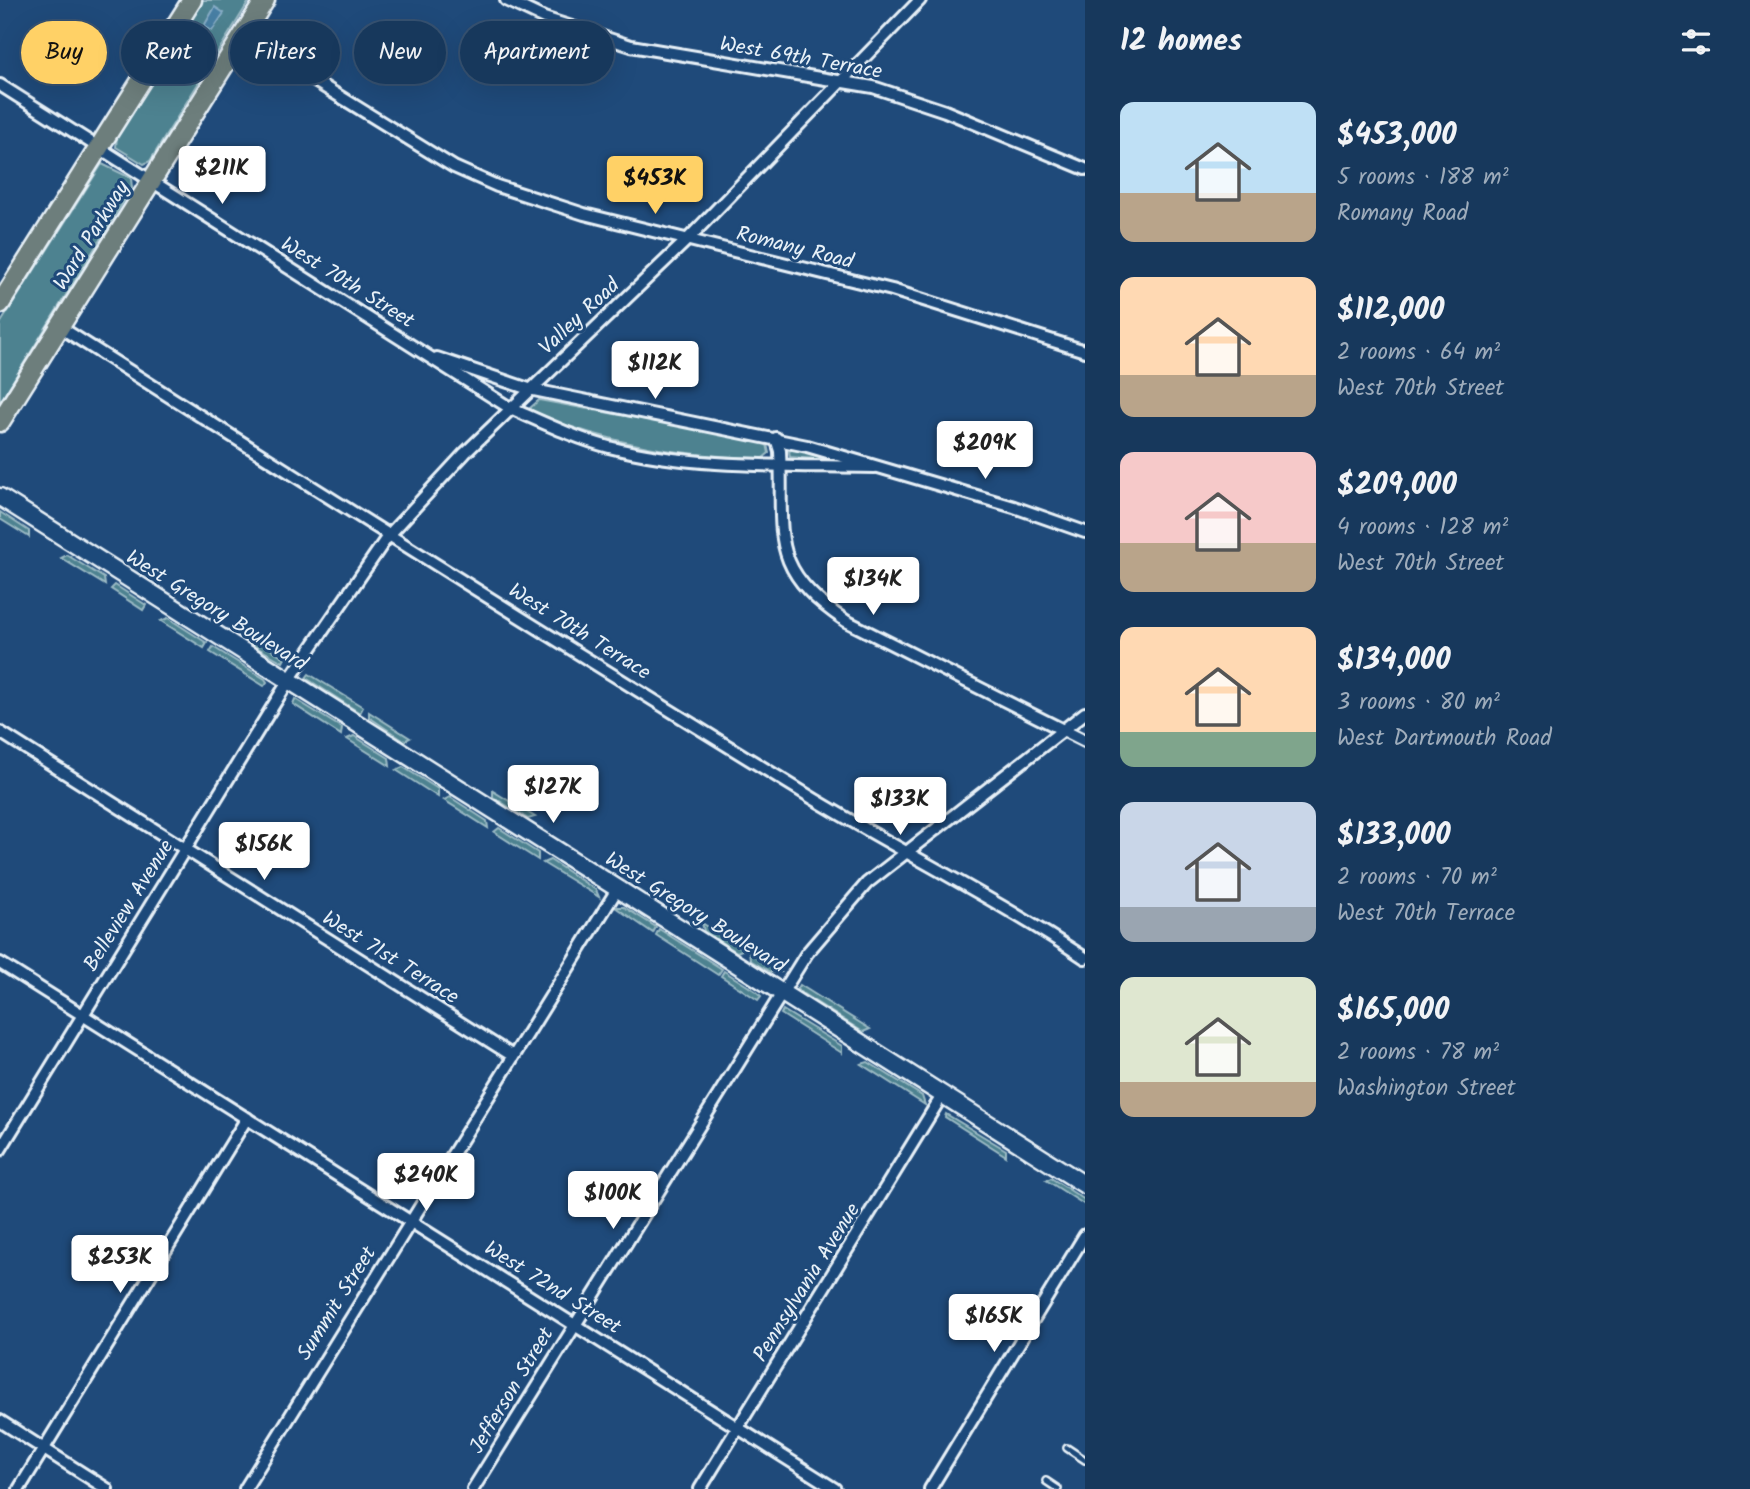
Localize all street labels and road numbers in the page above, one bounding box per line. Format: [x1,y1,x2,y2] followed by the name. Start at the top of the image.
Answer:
[717,28,885,89] street label: West 69th Terrace
[45,174,139,297] street label: Ward Parkway
[732,218,857,279] street label: Romany Road
[274,229,421,338] street label: West 70th Street
[532,270,629,364] street label: Valley Road
[119,542,314,681] street label: West Gregory Boulevard
[502,575,657,690] street label: West 70th Terrace
[75,833,183,978] street label: Belleview Avenue
[598,844,793,983] street label: West Gregory Boulevard
[315,903,466,1014] street label: West 71st Terrace
[745,1196,870,1369] street label: Pennsylvania Avenue
[477,1233,628,1344] street label: West 72nd Street
[289,1239,386,1367] street label: Summit Street
[461,1320,564,1460] street label: Jefferson Street

